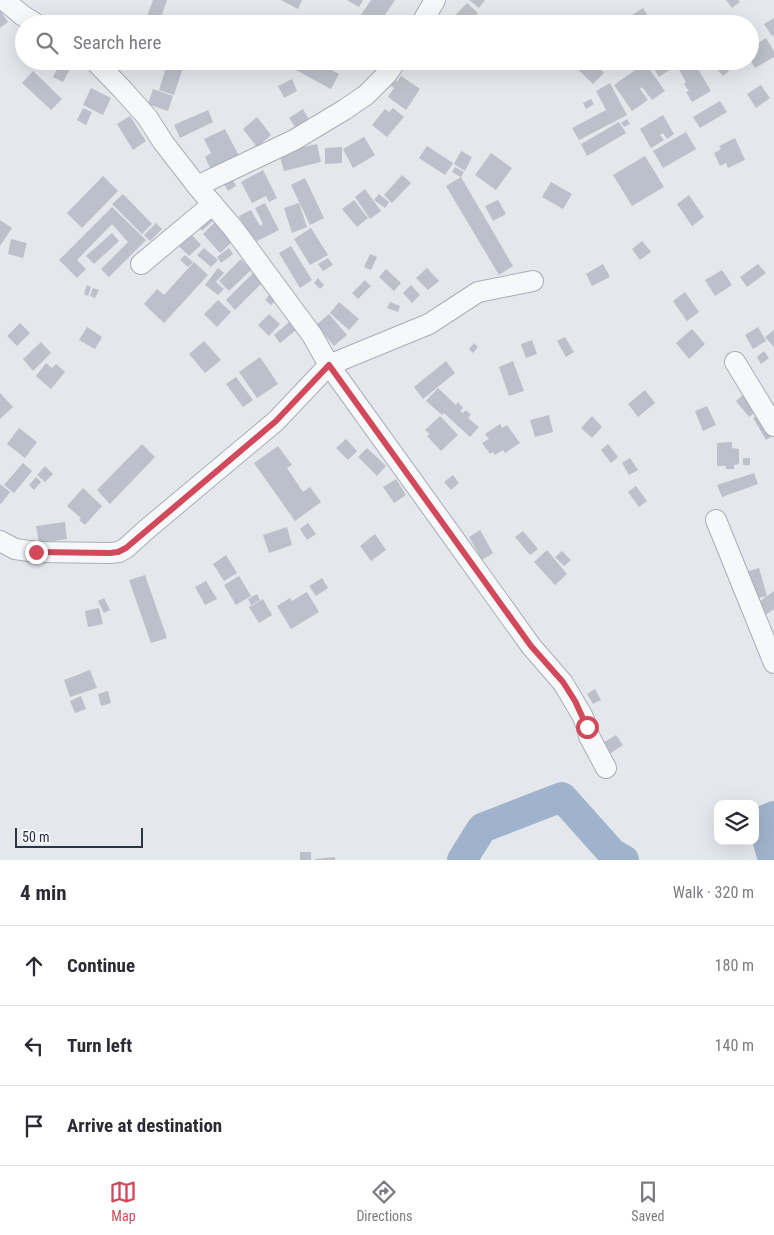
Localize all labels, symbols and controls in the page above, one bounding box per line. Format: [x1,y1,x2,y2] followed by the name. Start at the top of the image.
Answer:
[15,15,759,70] search box
[33,29,61,57] icon: search
[73,31,161,54] text: Search here
[25,541,48,564] route end
[576,716,599,739] route start
[714,800,759,845] map controls
[714,800,759,845] button: layers
[15,825,142,848] scale bar
[22,829,50,845] text: 50 m
[20,881,67,905] text: 4 min
[673,883,754,902] text: Walk · 320 m
[20,952,48,980] icon: ahead
[67,954,135,977] text: Continue
[715,956,754,975] text: 180 m
[20,1032,48,1060] icon: left
[67,1034,132,1057] text: Turn left
[715,1036,754,1055] text: 140 m
[20,1112,48,1140] icon: arrive
[67,1114,222,1137] text: Arrive at destination
[109,1178,137,1224] tab: Map
[356,1178,412,1224] tab: Directions
[631,1178,665,1224] tab: Saved

